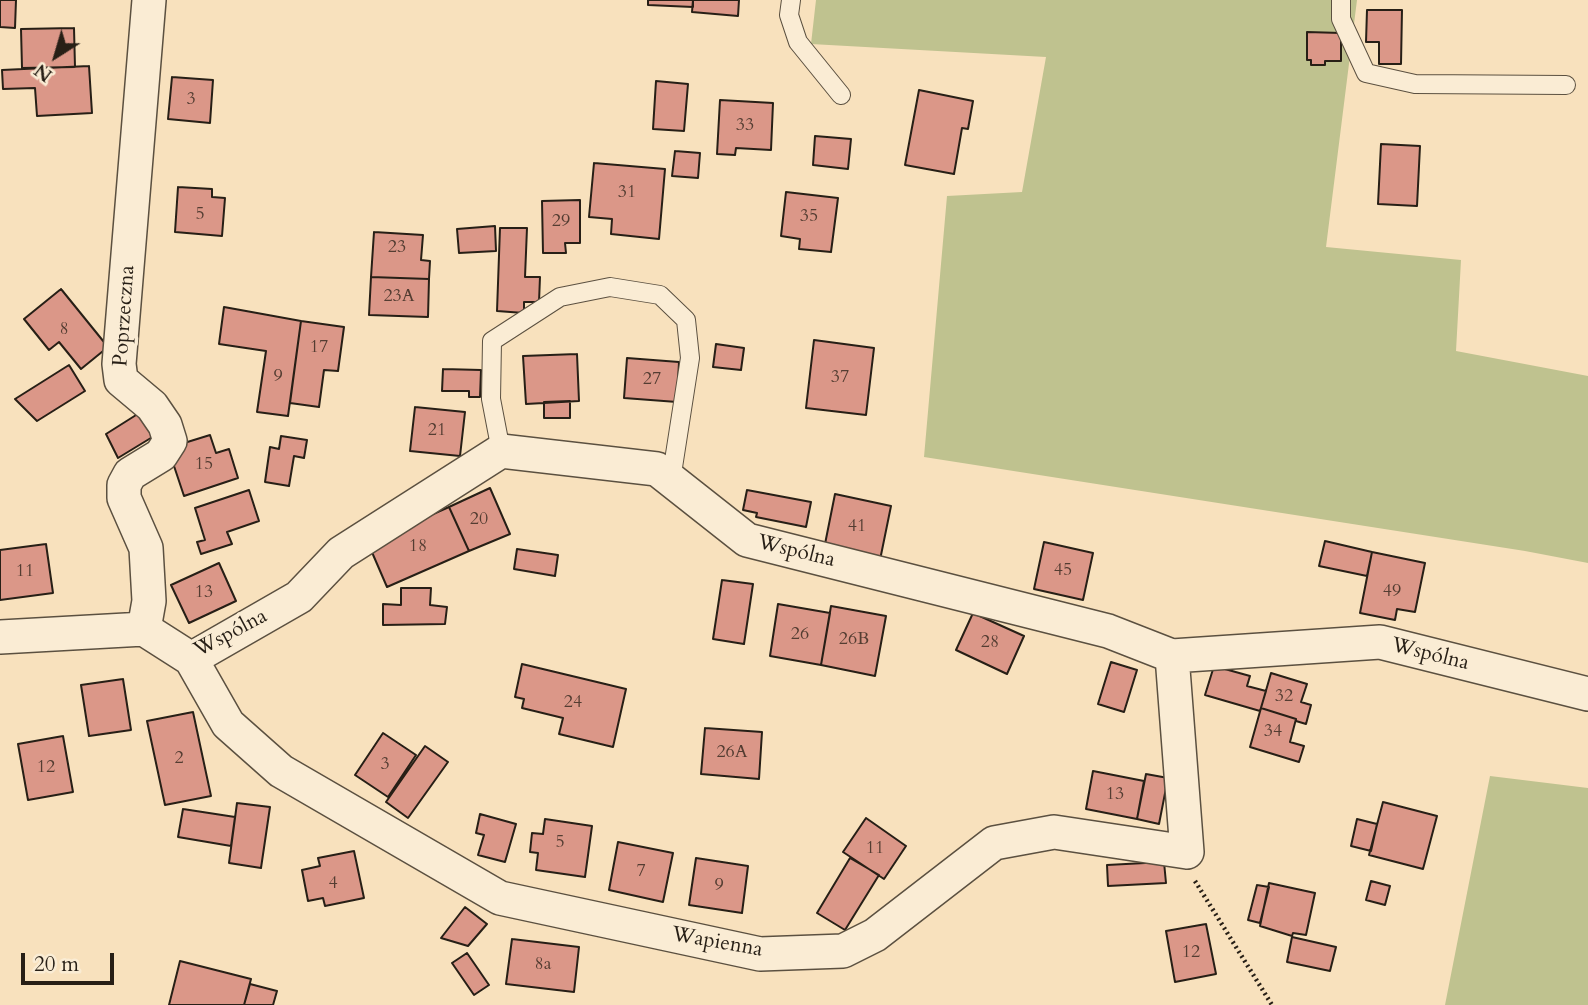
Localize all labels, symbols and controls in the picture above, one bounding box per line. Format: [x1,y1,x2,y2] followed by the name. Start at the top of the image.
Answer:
[21,21,91,91] north arrow
[29,57,58,88] text: N
[186,89,196,111] house number: 3
[736,115,754,137] house number: 33
[618,182,636,204] house number: 31
[195,204,205,226] house number: 5
[800,206,818,228] house number: 35
[552,211,570,233] house number: 29
[388,237,406,259] house number: 23
[109,264,141,368] street label: Poprzeczna
[383,286,415,308] house number: 23A
[59,319,69,341] house number: 8
[310,337,328,359] house number: 17
[273,366,283,388] house number: 9
[831,367,849,389] house number: 37
[643,369,661,391] house number: 27
[428,420,446,442] house number: 21
[195,454,213,476] house number: 15
[470,509,488,531] house number: 20
[848,516,866,538] house number: 41
[755,530,837,574] street label: Wspólna
[409,536,427,558] house number: 18
[1054,560,1072,582] house number: 45
[16,561,34,583] house number: 11
[1383,581,1401,603] house number: 49
[195,582,213,604] house number: 13
[190,604,272,664] street label: Wspólna
[791,624,809,646] house number: 26
[839,629,869,651] house number: 26B
[981,632,999,654] house number: 28
[1389,633,1471,677] street label: Wspólna
[1275,686,1293,708] house number: 32
[564,692,582,714] house number: 24
[1264,721,1282,743] house number: 34
[716,742,748,764] house number: 26A
[174,748,184,770] house number: 2
[380,754,390,776] house number: 3
[37,757,55,779] house number: 12
[1106,784,1124,806] house number: 13
[555,832,565,854] house number: 5
[866,838,884,860] house number: 11
[636,861,646,883] house number: 7
[328,873,338,895] house number: 4
[714,875,724,897] house number: 9
[670,923,764,963] street label: Wapienna
[24,939,117,983] scale bar
[1182,942,1200,964] house number: 12
[34,950,79,979] text: 20 m
[535,954,551,976] house number: 8a

